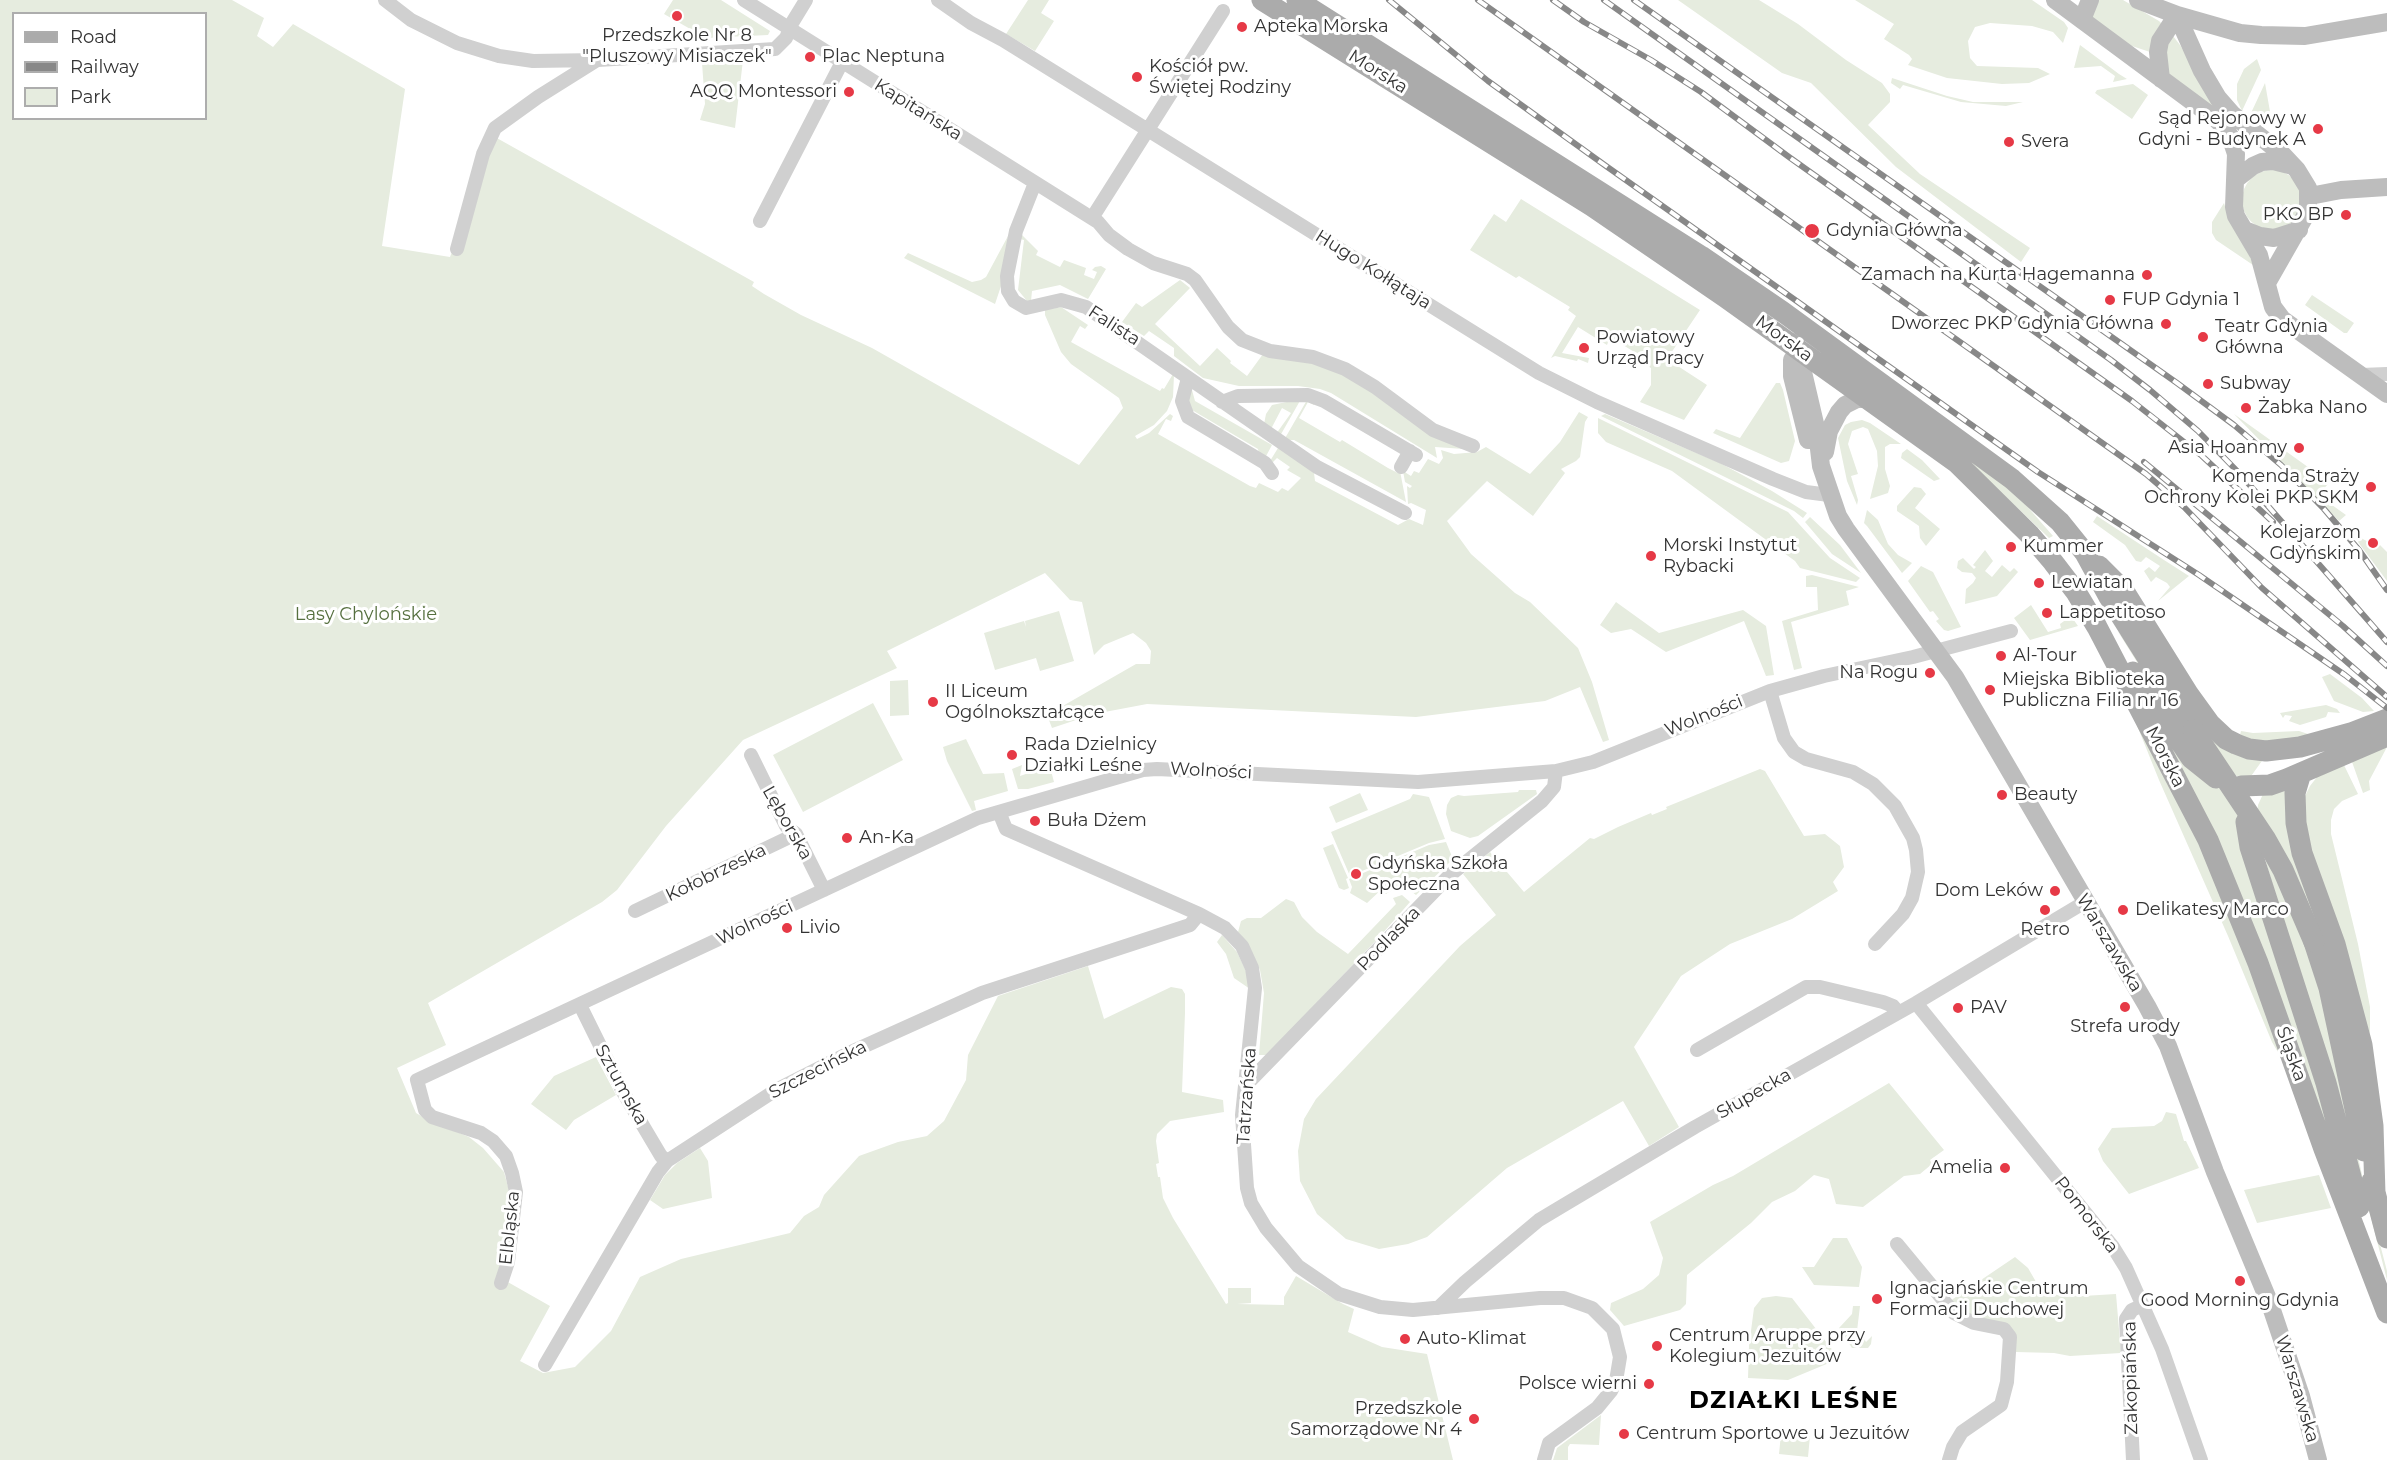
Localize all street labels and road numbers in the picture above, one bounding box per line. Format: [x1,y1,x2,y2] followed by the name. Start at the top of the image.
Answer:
[1344,45,1412,99] street label: Morska
[870,74,966,146] street label: Kapitańska
[1311,226,1435,314] street label: Hugo Kołłątaja
[1084,301,1144,351] street label: Falista
[1751,311,1817,367] street label: Morska
[1662,691,1746,741] street label: Wolności
[2140,723,2190,791] street label: Morska
[1169,758,1253,784] street label: Wolności
[757,782,817,864] street label: Lęborska
[662,839,770,907] street label: Kołobrzeska
[2071,890,2147,996] street label: Warszawska
[713,896,797,950] street label: Wolności
[1353,902,1425,976] street label: Podlaska
[2271,1024,2311,1084] street label: Śląska
[765,1036,871,1104] street label: Szczecińska
[590,1041,652,1129] street label: Sztumska
[1233,1047,1261,1145] street label: Tatrzańska
[1713,1064,1795,1124] street label: Słupecka
[2049,1172,2123,1258] street label: Pomorska
[495,1190,525,1266] street label: Elbląska
[2119,1321,2143,1435] street label: Zakopiańska
[2270,1333,2324,1445] street label: Warszawska

